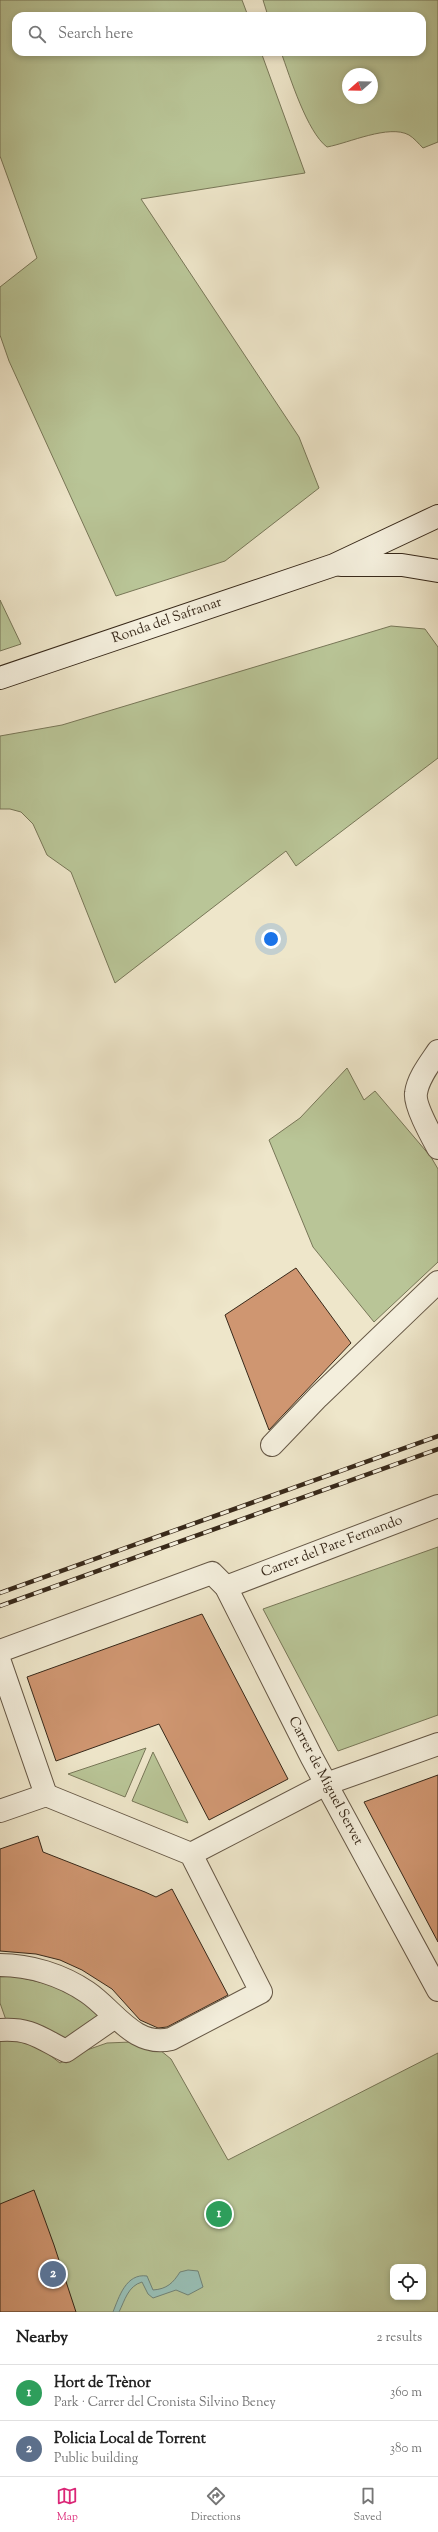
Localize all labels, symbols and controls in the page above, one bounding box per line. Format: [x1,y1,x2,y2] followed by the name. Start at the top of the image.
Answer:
[12,12,426,56] search box
[26,23,48,45] icon: search
[58,24,133,45] text: Search here
[342,68,378,104] north arrow
[109,593,225,649] street label: Ronda del Safranar
[261,929,281,949] your location
[258,1511,406,1583] street label: Carrer del Pare Fernando
[283,1713,368,1849] street label: Carrer de Miguel Servet
[206,2199,232,2229] pin: 1
[40,2259,66,2289] pin: 2
[390,2264,426,2300] map controls
[390,2264,426,2300] button: locate
[16,2326,68,2350] text: Nearby
[377,2329,422,2347] text: 2 results
[54,2373,151,2394] text: Hort de Trènor
[27,2384,31,2402] text: 1
[390,2384,422,2402] text: 360 m
[54,2394,276,2412] text: Park · Carrer del Cronista Silvino Beney
[54,2429,206,2450] text: Policia Local de Torrent
[26,2440,32,2458] text: 2
[390,2440,422,2458] text: 380 m
[54,2450,138,2468] text: Public building
[56,2485,78,2525] tab: Map
[191,2485,241,2525] tab: Directions
[353,2485,382,2525] tab: Saved

